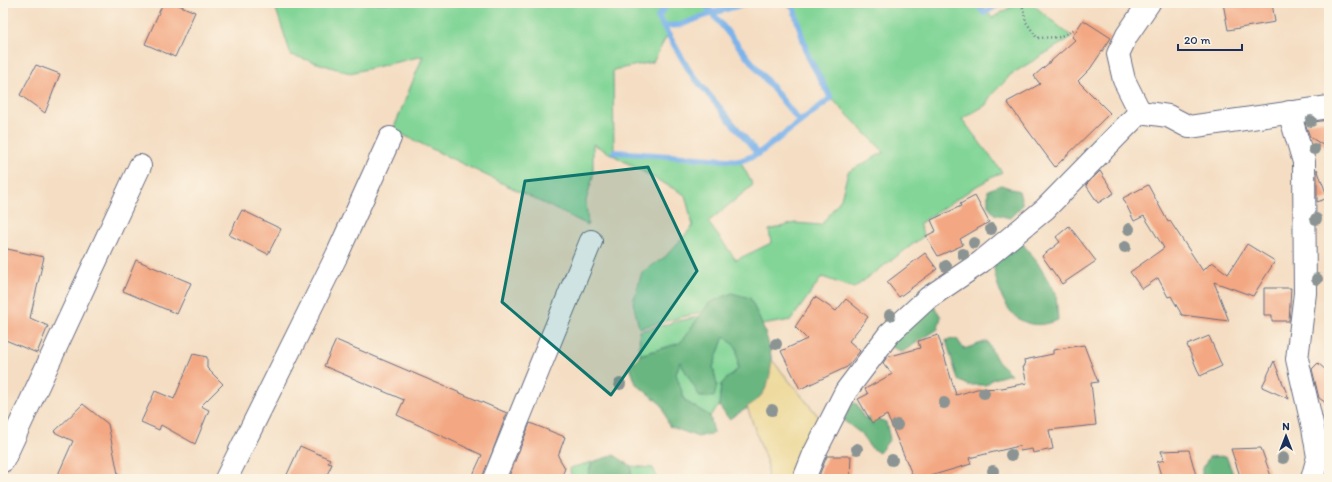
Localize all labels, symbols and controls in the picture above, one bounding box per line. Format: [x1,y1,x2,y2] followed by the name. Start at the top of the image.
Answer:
[1178,26,1242,52] scale bar
[1184,33,1211,47] text: 20 m
[1266,416,1306,456] north arrow
[1282,420,1290,433] text: N

